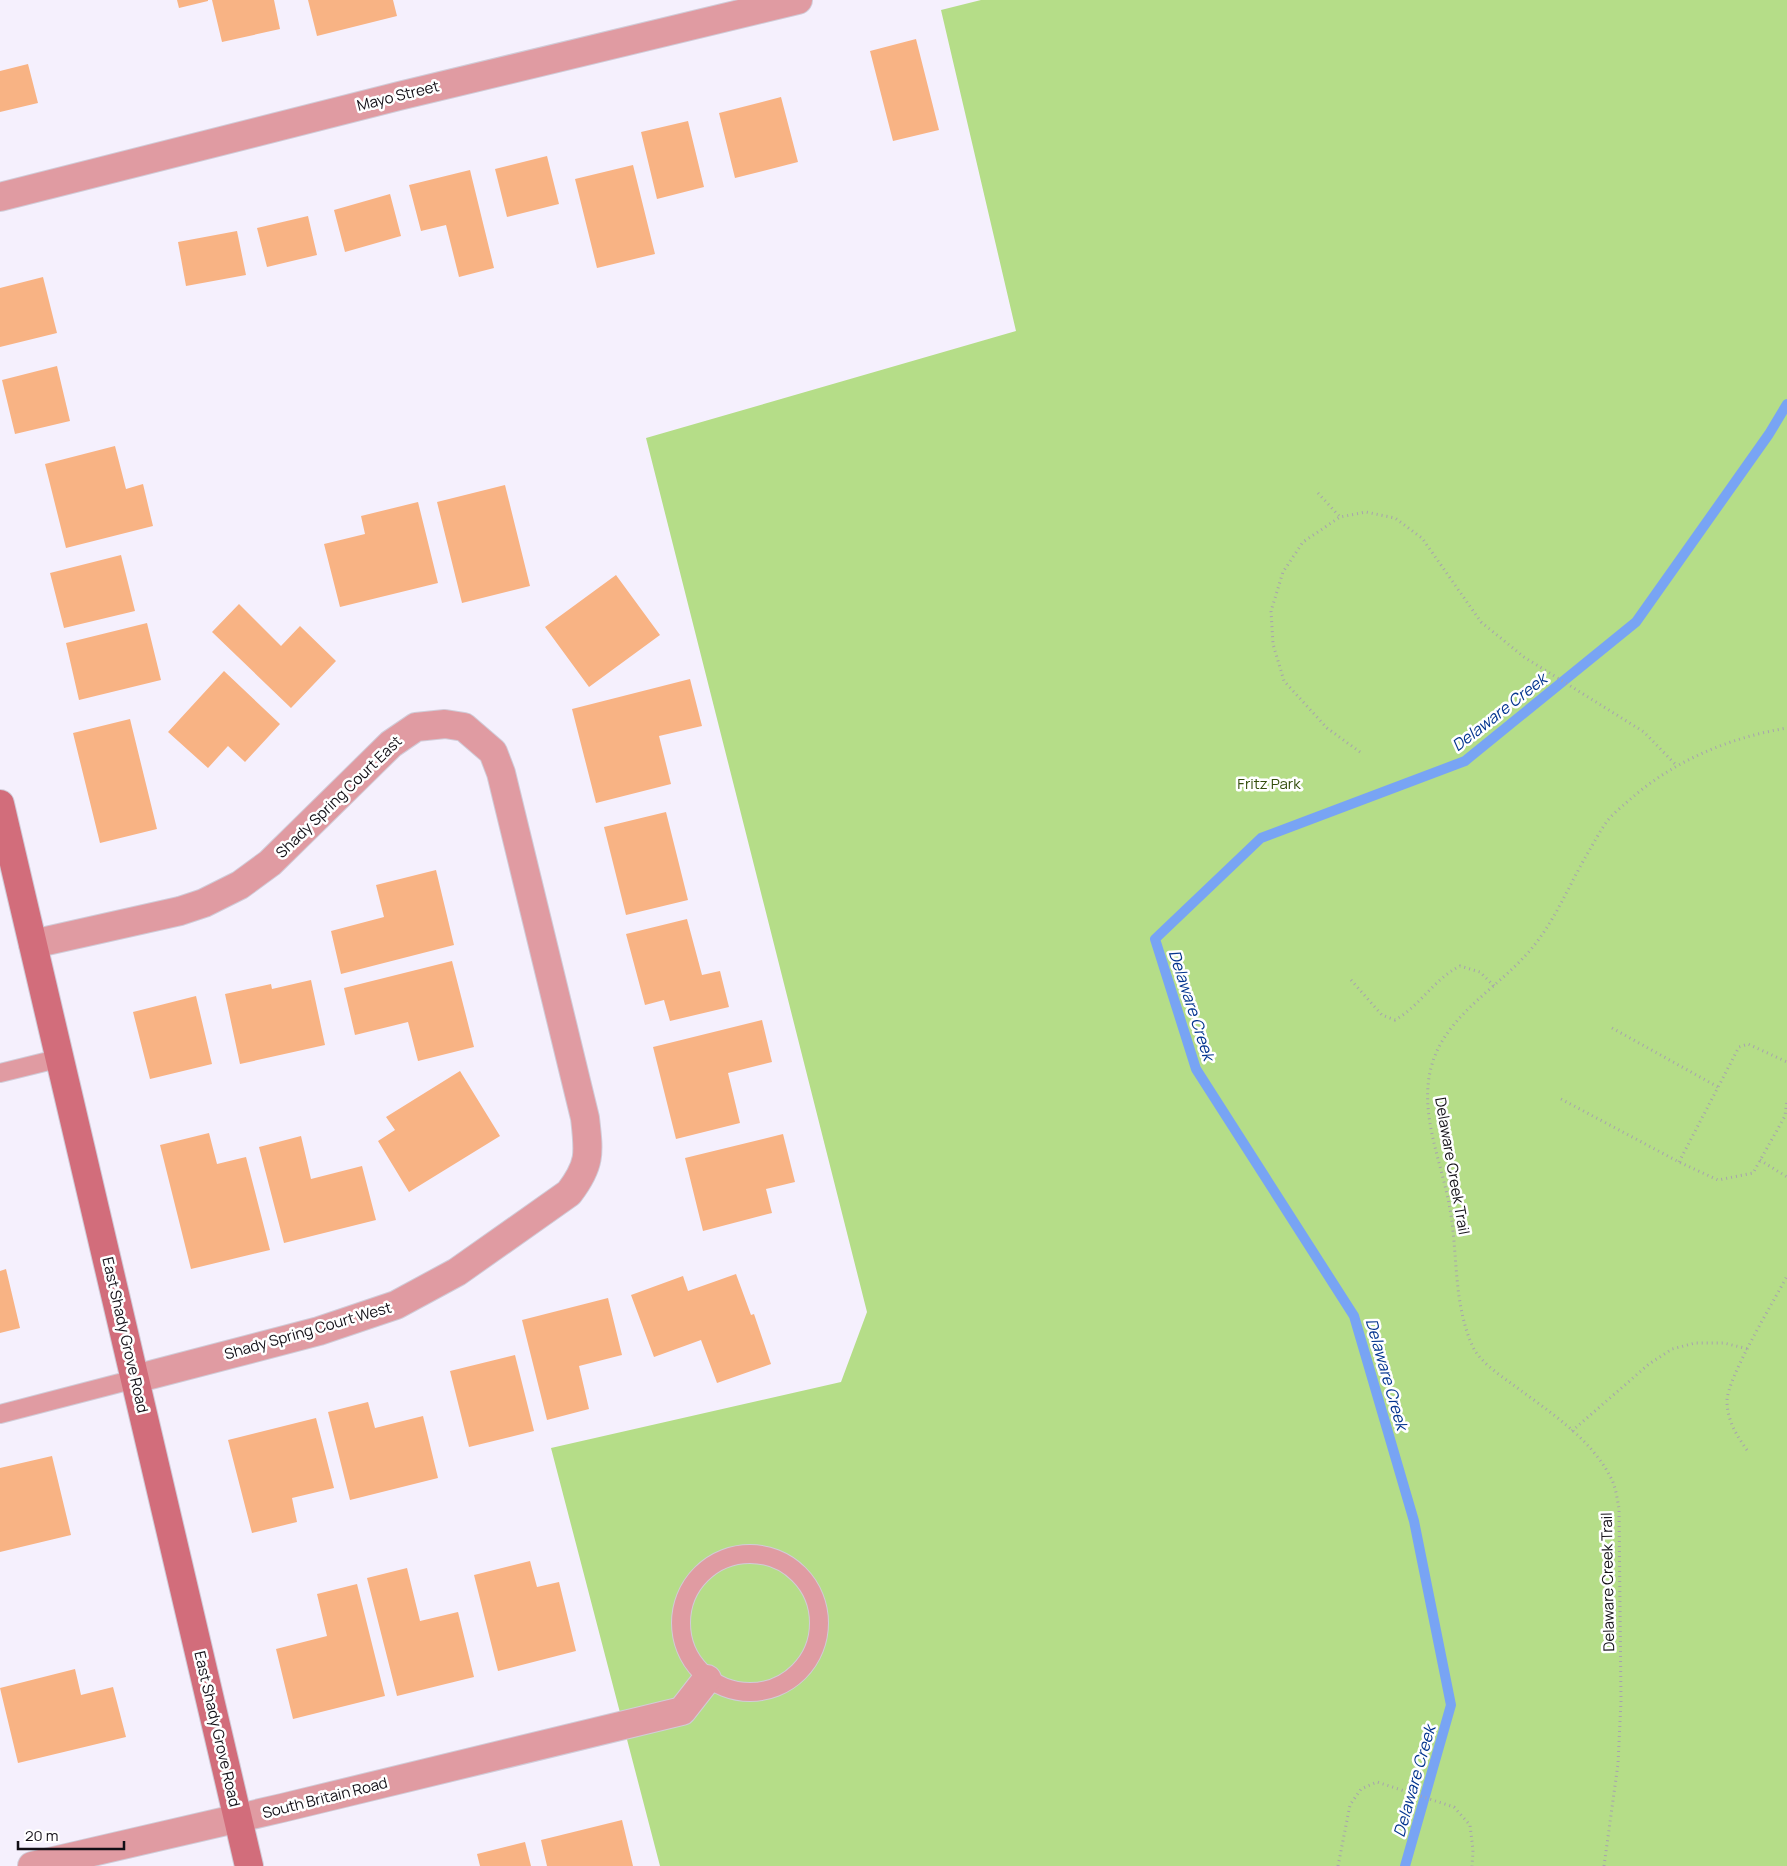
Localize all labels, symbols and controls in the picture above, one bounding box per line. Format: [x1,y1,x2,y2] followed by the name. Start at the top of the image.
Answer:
[355,75,441,116] street label: Mayo Street
[1447,667,1553,756] water label: Delaware Creek
[271,731,406,862] street label: Shady Spring Court East
[1237,773,1301,794] park label: Fritz Park
[1164,947,1221,1065] water label: Delaware Creek
[1430,1095,1475,1236] street label: Delaware Creek Trail
[97,1255,154,1415] street label: East Shady Grove Road
[222,1297,394,1364] street label: Shady Spring Court West
[1361,1316,1414,1434] water label: Delaware Creek
[1596,1512,1619,1652] street label: Delaware Creek Trail
[189,1649,246,1809] street label: East Shady Grove Road
[1388,1721,1441,1839] water label: Delaware Creek
[260,1772,390,1823] street label: South Britain Road
[18,1818,124,1850] scale bar
[25,1825,58,1846] text: 20 m

